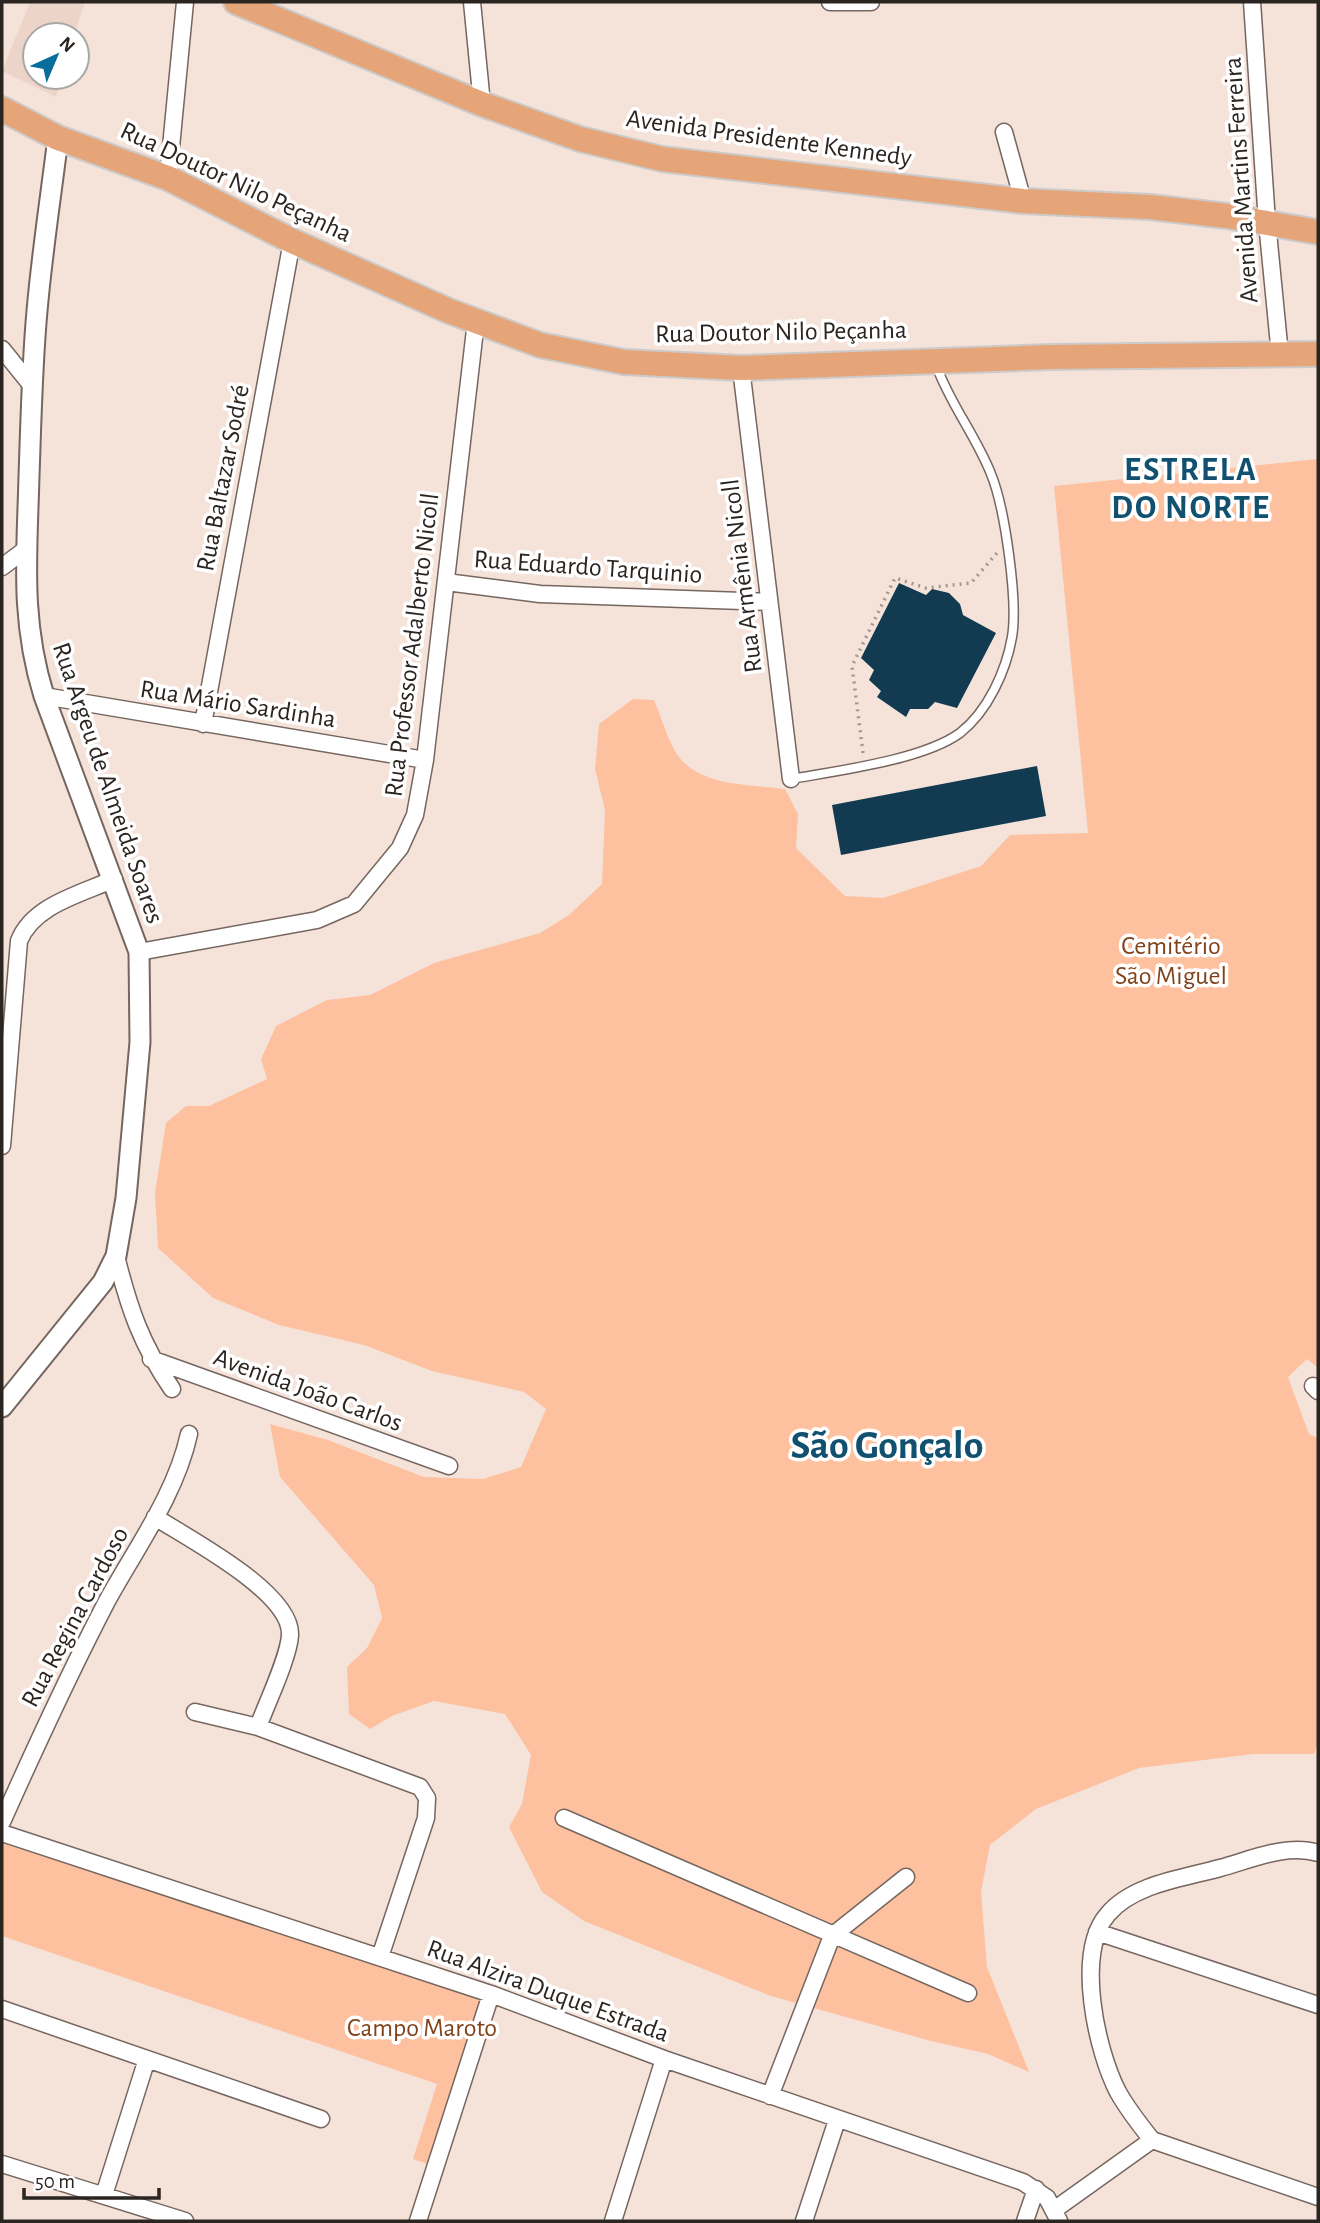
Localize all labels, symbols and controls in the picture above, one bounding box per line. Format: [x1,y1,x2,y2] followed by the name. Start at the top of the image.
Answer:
[21,21,91,91] north arrow
[55,33,78,56] text: N
[1219,56,1263,304] street label: Avenida Martins Ferreira
[625,105,913,171] street label: Avenida Presidente Kennedy
[116,117,356,247] street label: Rua Doutor Nilo Peçanha
[655,317,907,347] street label: Rua Doutor Nilo Peçanha
[192,382,254,574] street label: Rua Baltazar Sodré
[1111,454,1271,525] district label: ESTRELA DO NORTE
[717,478,767,674] street label: Rua Armênia Nicoll
[380,492,444,798] street label: Rua Professor Adalberto Nicoll
[473,546,703,588] street label: Rua Eduardo Tarquinio
[48,639,168,927] street label: Rua Argeu de Almeida Soares
[138,676,338,732] street label: Rua Mário Sardinha
[1115,933,1227,989] park label: Cemitério São Miguel
[210,1344,406,1436] street label: Avenida João Carlos
[791,1426,983,1466] district label: São Gonçalo
[17,1523,133,1711] street label: Rua Regina Cardoso
[424,1935,672,2047] street label: Rua Alzira Duque Estrada
[347,2015,497,2041] park label: Campo Maroto
[24,2156,159,2200] scale bar
[35,2171,75,2192] text: 50 m

